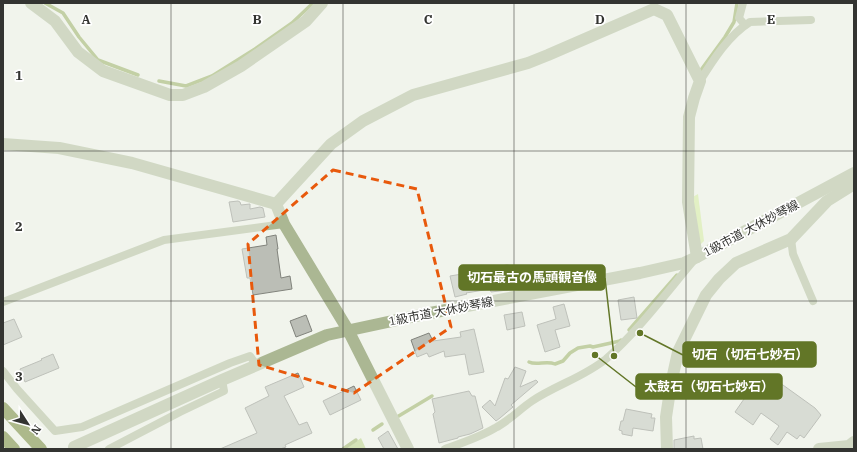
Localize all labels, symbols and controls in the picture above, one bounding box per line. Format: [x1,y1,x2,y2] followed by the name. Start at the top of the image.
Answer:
[81,11,91,28] text: A
[252,11,262,28] text: B
[424,11,433,28] text: C
[595,11,605,28] text: D
[767,11,775,28] text: E
[15,67,23,84] text: 1
[701,196,801,260] street label: 1級市道 大休妙琴線
[15,218,23,235] text: 2
[459,265,605,290] callout: 切石最古の馬頭観音像
[467,269,597,286] text: 切石最古の馬頭観音像
[388,294,494,328] street label: 1級市道 大休妙琴線
[683,342,816,367] callout: 切石（切石七妙石）
[691,346,809,363] text: 切石（切石七妙石）
[15,368,23,385] text: 3
[636,374,782,399] callout: 太鼓石（切石七妙石）
[644,378,774,395] text: 太鼓石（切石七妙石）
[8,404,48,444] north arrow
[28,422,44,438] text: N

